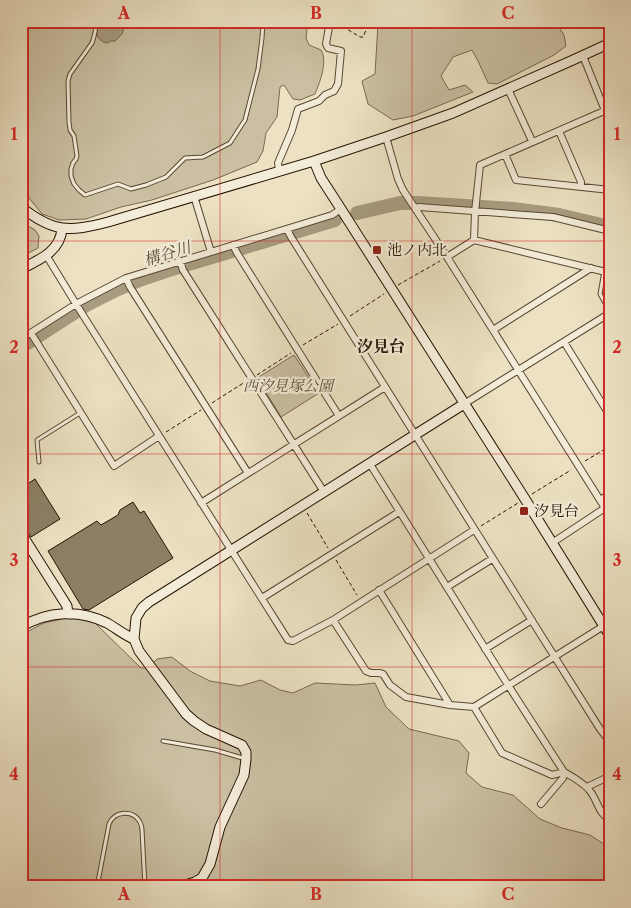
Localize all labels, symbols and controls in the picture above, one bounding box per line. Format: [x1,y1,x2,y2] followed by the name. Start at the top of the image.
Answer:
[117,3,131,23] text: A
[310,3,322,23] text: B
[502,3,514,23] text: C
[10,124,18,144] text: 1
[613,124,621,144] text: 1
[141,236,195,270] water label: 構谷川
[387,240,447,259] place label: 池ノ内北
[371,244,383,256] marker: 池ノ内北
[357,336,405,356] district label: 汐見台
[9,337,19,357] text: 2
[612,337,622,357] text: 2
[243,376,336,395] park label: 西汐見塚公園
[534,501,579,520] place label: 汐見台
[518,505,530,517] marker: 汐見台
[9,550,19,570] text: 3
[612,550,622,570] text: 3
[9,764,19,784] text: 4
[612,764,622,784] text: 4
[117,884,131,904] text: A
[310,884,322,904] text: B
[502,884,514,904] text: C

